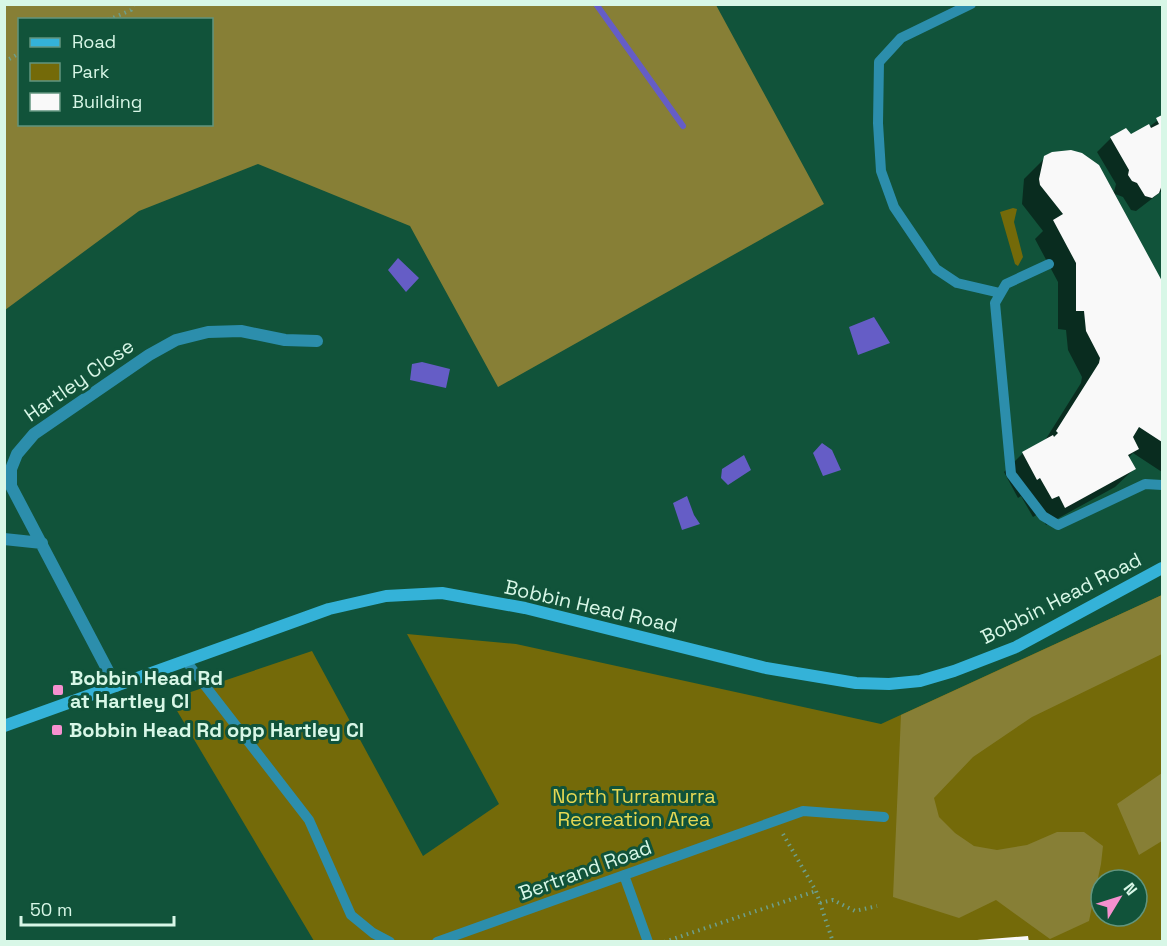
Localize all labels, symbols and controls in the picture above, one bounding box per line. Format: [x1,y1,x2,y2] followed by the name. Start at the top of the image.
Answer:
[18,18,213,126] legend
[72,30,116,53] text: Road
[72,60,110,83] text: Park
[72,90,142,113] text: Building
[19,333,139,427] street label: Hartley Close
[976,546,1146,650] street label: Bobbin Head Road
[502,573,680,639] street label: Bobbin Head Road
[70,665,223,714] place label: Bobbin Head Rd at Hartley Cl
[51,683,65,697] marker: Bobbin Head Rd at Hartley Cl
[69,717,364,743] place label: Bobbin Head Rd opp Hartley Cl
[50,723,64,737] marker: Bobbin Head Rd opp Hartley Cl
[552,783,716,832] park label: North Turramurra Recreation Area
[515,834,655,906] street label: Bertrand Road
[1089,868,1149,928] north arrow
[1119,878,1142,900] text: N
[21,889,174,927] scale bar
[30,898,72,921] text: 50 m

